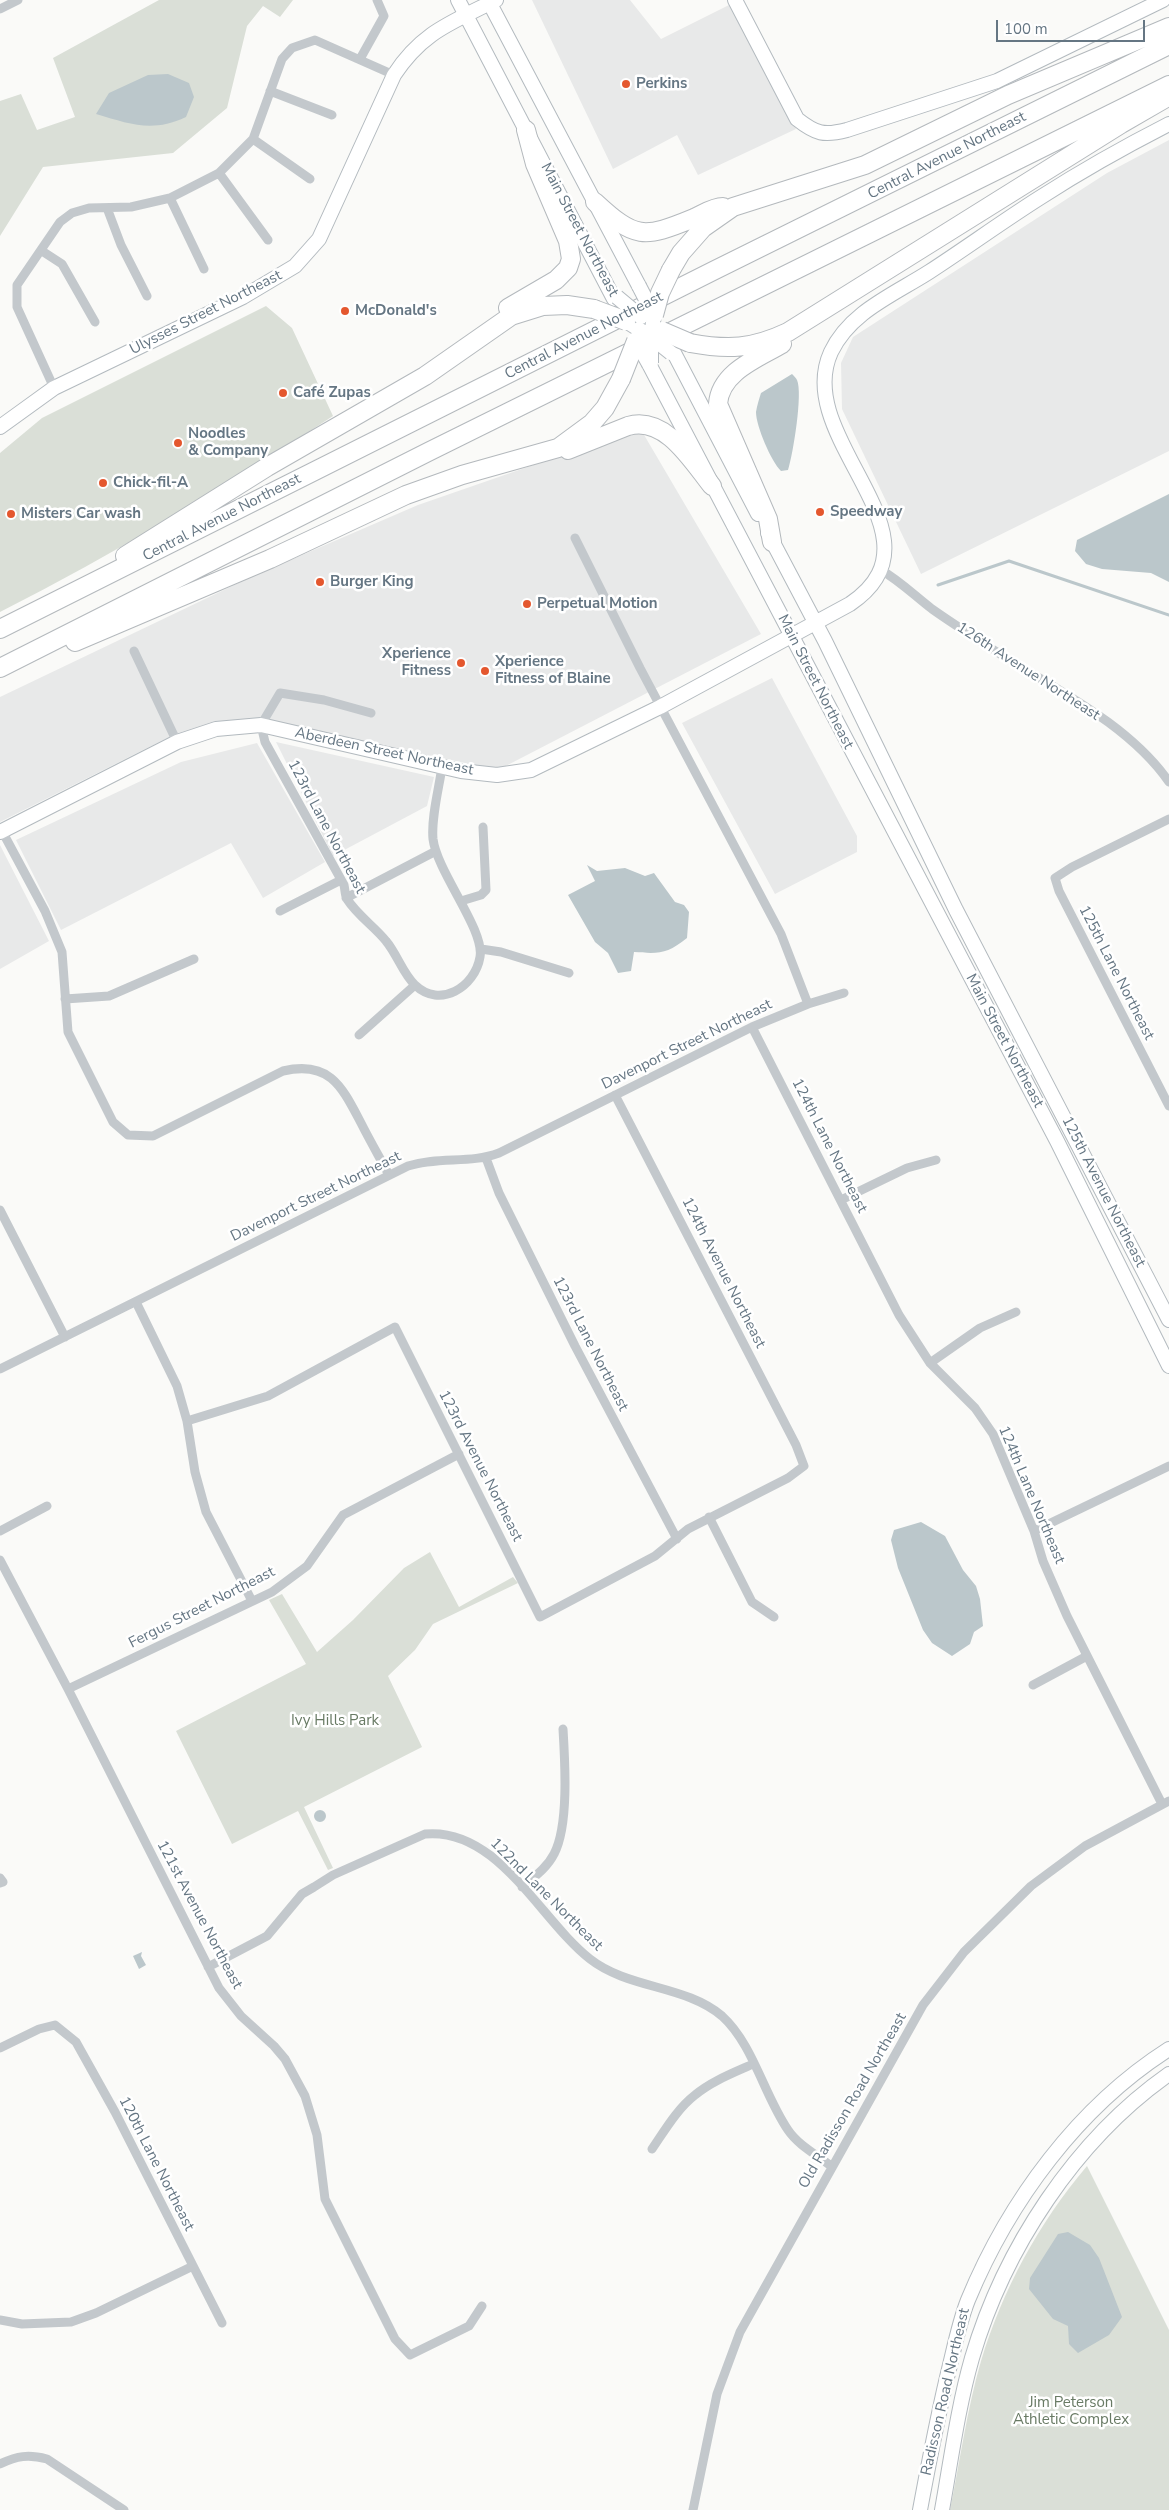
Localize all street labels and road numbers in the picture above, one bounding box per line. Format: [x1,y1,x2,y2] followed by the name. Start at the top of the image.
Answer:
[865,108,1029,204] street label: Central Avenue Northeast
[536,160,622,300] street label: Main Street Northeast
[127,267,285,359] street label: Ulysses Street Northeast
[502,288,666,384] street label: Central Avenue Northeast
[140,470,304,566] street label: Central Avenue Northeast
[773,612,857,752] street label: Main Street Northeast
[953,619,1103,725] street label: 126th Avenue Northeast
[293,724,475,780] street label: Aberdeen Street Northeast
[283,757,369,897] street label: 123rd Lane Northeast
[1074,903,1158,1043] street label: 125th Lane Northeast
[961,971,1047,1111] street label: Main Street Northeast
[599,996,775,1094] street label: Davenport Street Northeast
[787,1076,871,1216] street label: 124th Lane Northeast
[1057,1114,1149,1270] street label: 125th Avenue Northeast
[228,1148,404,1246] street label: Davenport Street Northeast
[677,1195,769,1351] street label: 124th Avenue Northeast
[548,1274,632,1414] street label: 123rd Lane Northeast
[434,1387,526,1545] street label: 123rd Avenue Northeast
[994,1423,1068,1567] street label: 124th Lane Northeast
[126,1563,278,1653] street label: Fergus Street Northeast
[486,1835,606,1955] street label: 122nd Lane Northeast
[152,1838,246,1992] street label: 121st Avenue Northeast
[795,2010,911,2192] street label: Old Radisson Road Northeast
[114,2094,198,2234] street label: 120th Lane Northeast
[918,2306,974,2478] street label: Radisson Road Northeast

